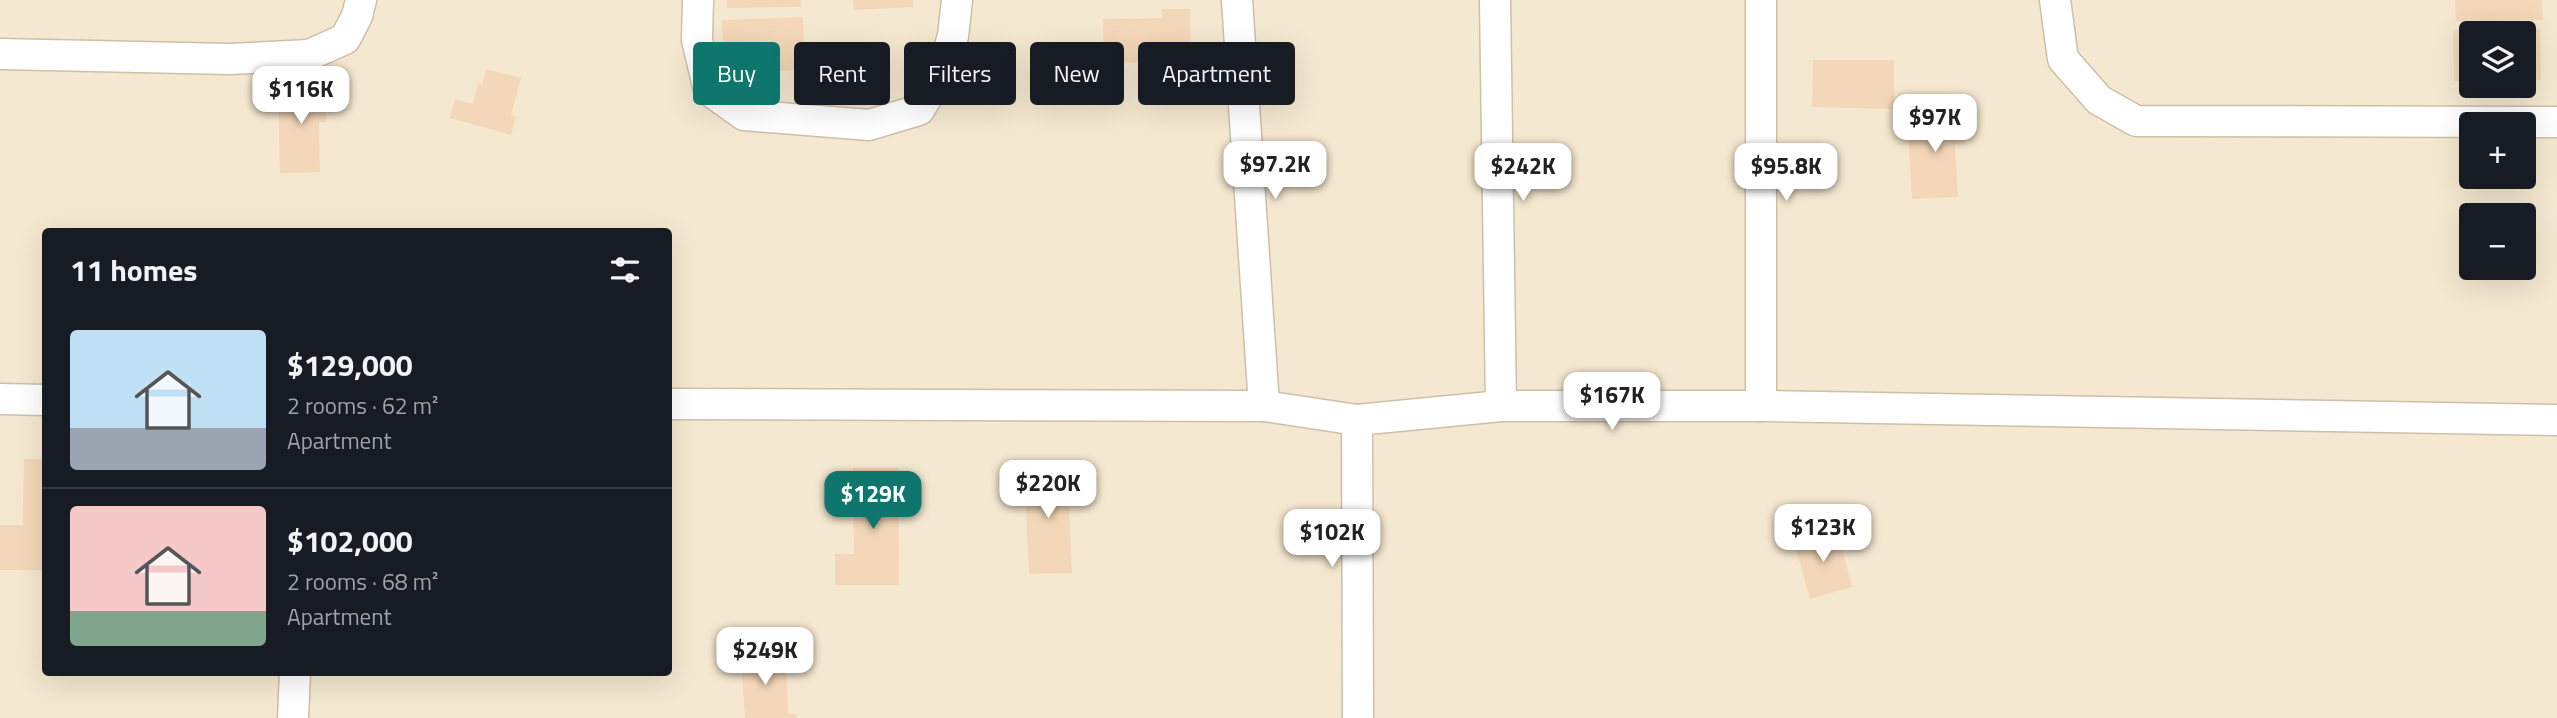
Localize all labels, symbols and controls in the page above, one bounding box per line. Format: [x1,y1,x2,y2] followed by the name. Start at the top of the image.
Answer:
[2459,21,2536,280] map controls
[2459,21,2536,98] button: layers
[693,42,780,105] chip: Buy
[794,42,890,105] chip: Rent
[904,42,1016,105] chip: Filters
[1030,42,1124,105] chip: New
[1138,42,1295,105] chip: Apartment
[252,66,350,126] pin: $116K
[268,71,334,106] text: $116K
[1894,94,1976,154] pin: $97K
[1909,99,1961,134] text: $97K
[2459,112,2536,189] button: +
[1218,142,1332,201] pin: $97.2K
[1474,144,1572,203] pin: $242K
[1729,144,1843,203] pin: $95.8K
[1239,146,1311,181] text: $97.2K
[1490,148,1556,183] text: $242K
[1750,148,1822,183] text: $95.8K
[2459,203,2536,280] button: −
[70,247,197,293] text: 11 homes
[606,251,644,289] icon: filters
[287,342,413,388] text: $129,000
[126,358,210,442] icon: home
[1563,372,1661,432] pin: $167K
[1579,377,1645,412] text: $167K
[287,388,438,423] text: 2 rooms · 62 m²
[287,423,392,458] text: Apartment
[999,461,1097,520] pin: $220K
[1015,465,1081,500] text: $220K
[824,472,922,531] pin: $129K
[840,476,906,511] text: $129K
[1774,504,1872,564] pin: $123K
[1790,509,1856,544] text: $123K
[1283,510,1381,569] pin: $102K
[1299,514,1365,549] text: $102K
[287,518,413,564] text: $102,000
[126,534,210,618] icon: home
[287,564,438,599] text: 2 rooms · 68 m²
[287,599,392,634] text: Apartment
[716,628,814,687] pin: $249K
[732,632,798,667] text: $249K

